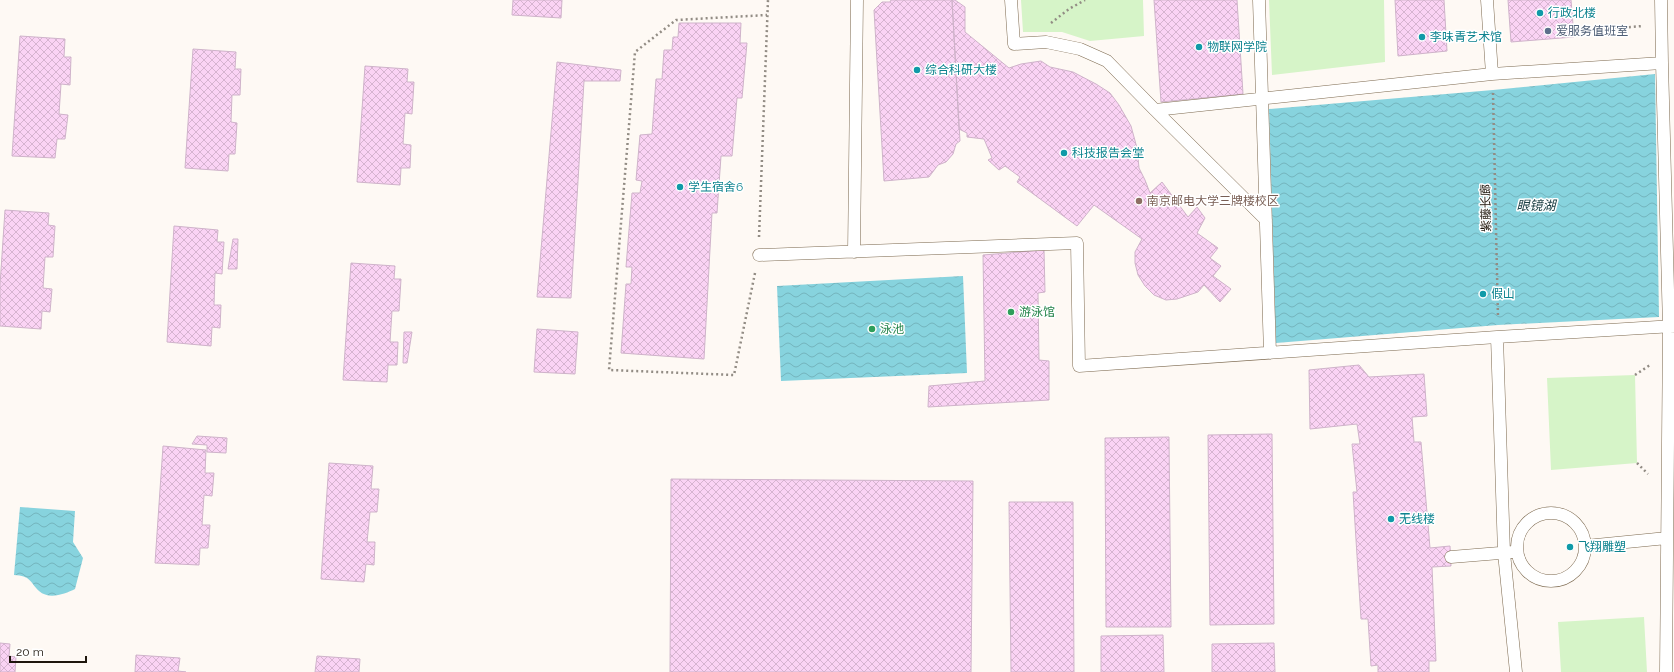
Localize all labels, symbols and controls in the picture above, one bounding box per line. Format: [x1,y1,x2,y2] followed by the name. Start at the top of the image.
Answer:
[1548,6,1596,20] place label: 行政北楼
[1535,8,1545,18] marker: 行政北楼
[1556,24,1628,38] place label: 爱服务值班室
[1543,26,1553,36] marker: 爱服务值班室
[1430,30,1502,44] place label: 李味青艺术馆
[1417,32,1427,42] marker: 李味青艺术馆
[1207,40,1267,54] place label: 物联网学院
[1194,42,1204,52] marker: 物联网学院
[925,63,997,77] place label: 综合科研大楼
[912,65,922,75] marker: 综合科研大楼
[1072,146,1144,160] place label: 科技报告会堂
[1059,148,1069,158] marker: 科技报告会堂
[688,180,743,194] place label: 学生宿舍6
[675,182,685,192] marker: 学生宿舍6
[1479,184,1493,232] street label: 紫藤长廊
[1147,194,1279,208] place label: 南京邮电大学三牌楼校区
[1134,196,1144,206] marker: 南京邮电大学三牌楼校区
[1516,198,1557,213] water label: 眼镜湖
[1491,287,1515,301] place label: 假山
[1478,289,1488,299] marker: 假山
[1019,305,1055,319] place label: 游泳馆
[1006,307,1016,317] marker: 游泳馆
[880,322,904,336] place label: 泳池
[867,324,877,334] marker: 泳池
[1399,512,1435,526] place label: 无线楼
[1386,514,1396,524] marker: 无线楼
[1578,540,1626,554] place label: 飞翔雕塑
[1565,542,1575,552] marker: 飞翔雕塑
[10,638,86,664] scale bar
[16,645,44,659] text: 20 m

